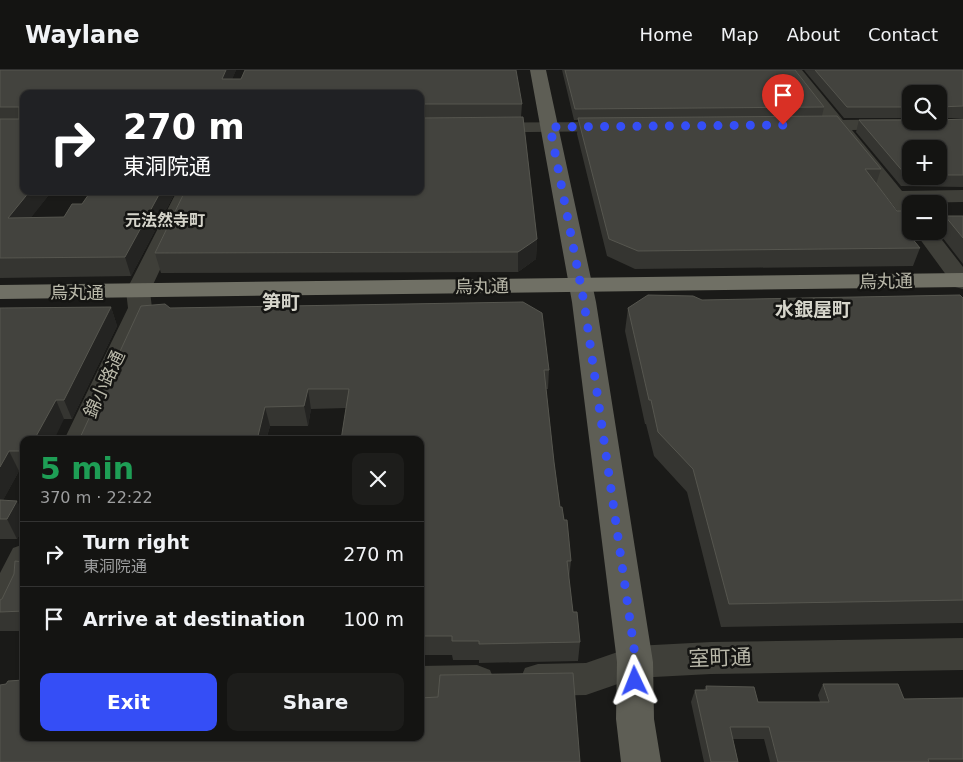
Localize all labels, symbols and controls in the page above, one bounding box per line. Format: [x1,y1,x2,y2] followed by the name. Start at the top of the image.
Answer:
[25,21,140,49] text: Waylane
[640,24,693,45] text: Home
[721,24,759,45] text: Map
[787,24,840,45] text: About
[868,24,938,45] text: Contact
[762,74,804,125] pin
[769,81,797,109] icon: arrive
[902,85,947,240] map controls
[902,85,947,130] button: search
[123,107,245,147] text: 270 m
[40,110,105,175] icon: right
[902,140,947,185] button: +
[123,154,211,179] text: 東洞院通
[902,195,947,240] button: −
[125,211,205,230] district label: 元法然寺町
[859,270,913,292] street label: 烏丸通
[455,275,509,297] street label: 烏丸通
[50,282,104,303] street label: 烏丸通
[262,291,300,313] district label: 笋町
[775,298,851,320] district label: 水銀屋町
[79,347,129,421] street label: 錦小路通
[40,451,134,486] text: 5 min
[352,453,404,505] button: close
[40,488,153,507] text: 370 m · 22:22
[83,531,189,553] text: Turn right
[40,540,68,568] icon: right
[343,543,404,565] text: 270 m
[83,557,147,576] text: 東洞院通
[40,605,68,633] icon: arrive
[83,608,305,630] text: Arrive at destination
[343,608,404,630] text: 100 m
[688,645,752,671] street label: 室町通
[608,654,660,706] position arrow
[40,673,217,731] button: Exit
[227,673,404,731] button: Share

